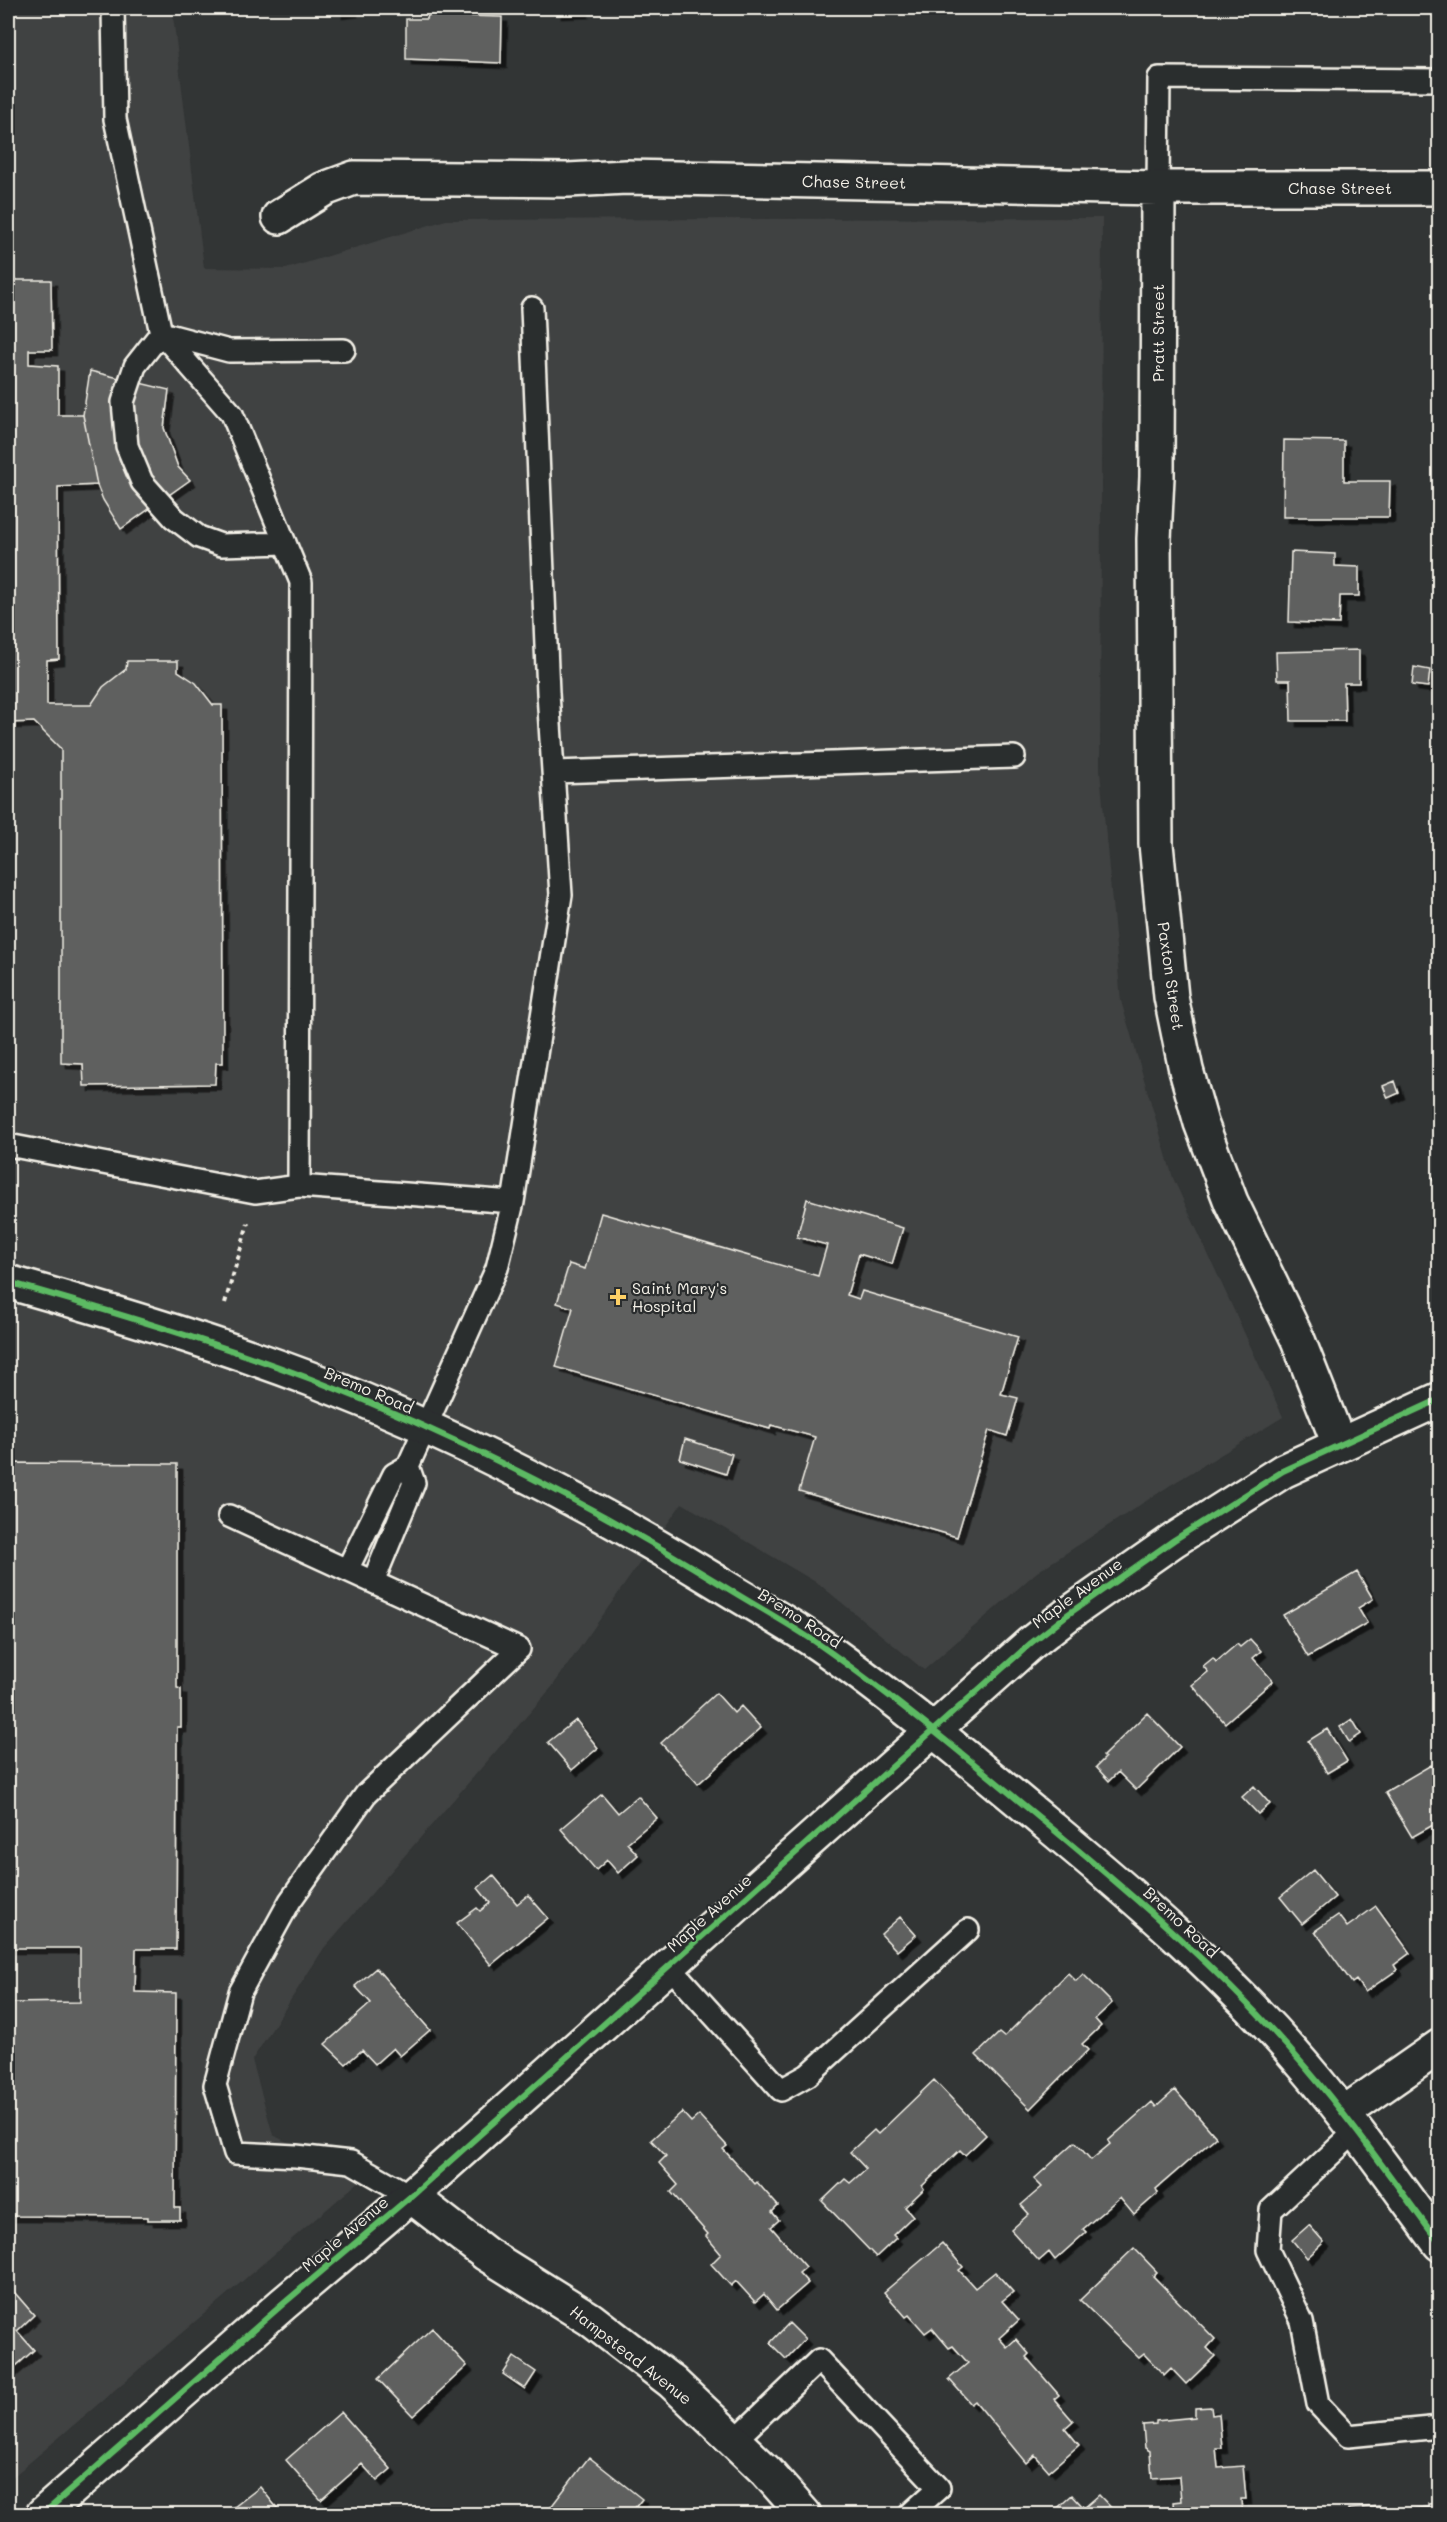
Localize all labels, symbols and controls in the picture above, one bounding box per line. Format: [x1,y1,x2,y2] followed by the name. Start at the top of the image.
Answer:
[802,170,906,193] street label: Chase Street
[1288,177,1392,198] street label: Chase Street
[1147,284,1168,382] street label: Pratt Street
[1153,920,1190,1032] street label: Paxton Street
[632,1277,727,1316] place label: Saint Mary's Hospital
[609,1288,627,1306] marker: Saint Mary's Hospital
[321,1361,417,1418] street label: Bremo Road
[1027,1553,1126,1633] street label: Maple Avenue
[755,1583,846,1652] street label: Bremo Road
[662,1869,755,1956] street label: Maple Avenue
[1139,1882,1223,1962] street label: Bremo Road
[297,2191,392,2276] street label: Maple Avenue
[566,2300,697,2409] street label: Hampstead Avenue

